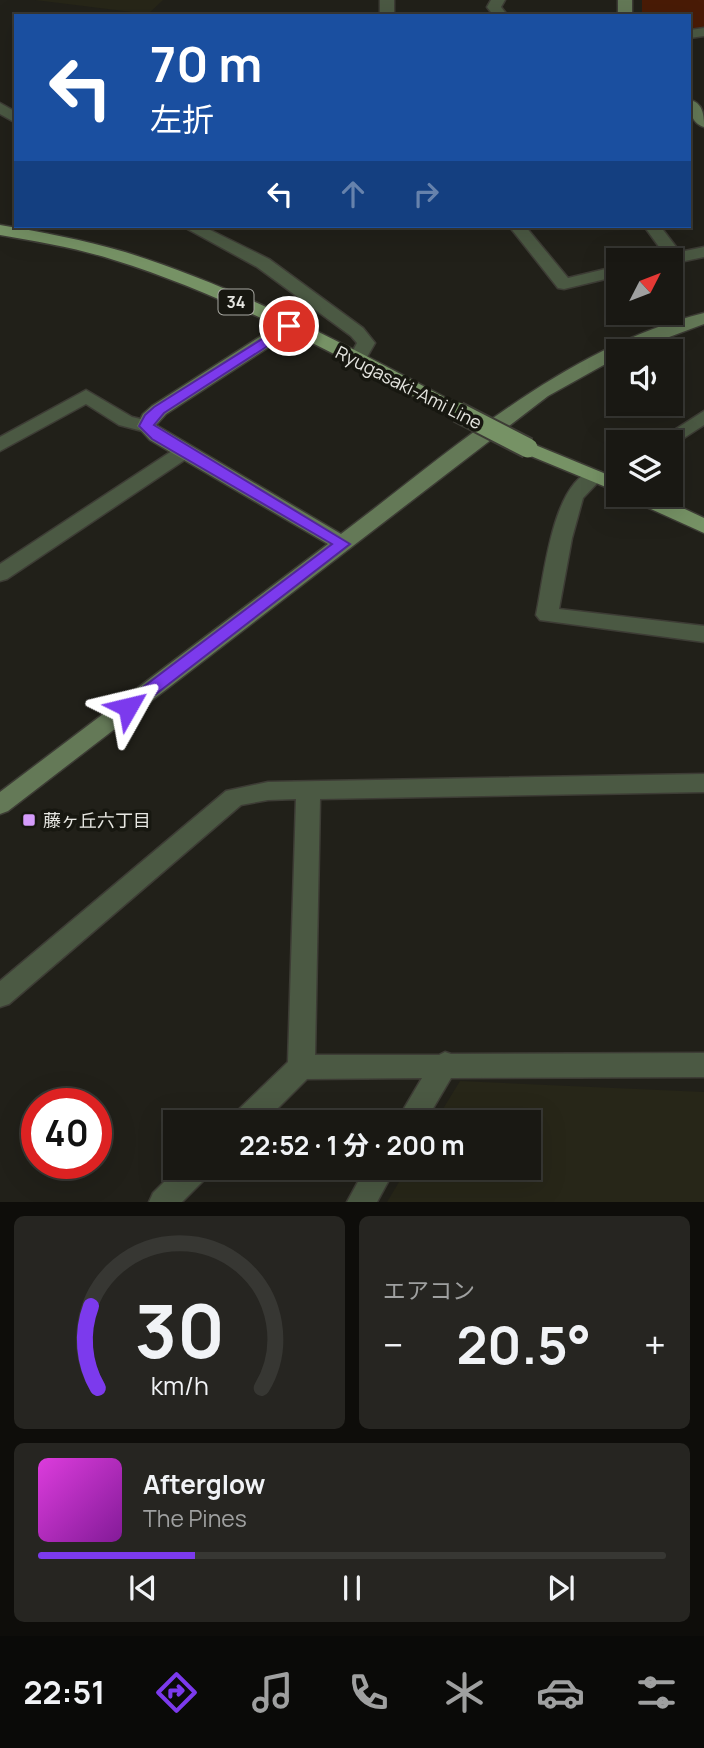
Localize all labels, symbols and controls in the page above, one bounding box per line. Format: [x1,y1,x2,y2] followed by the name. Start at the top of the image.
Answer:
[150,30,262,97] text: 70 m
[35,42,126,133] icon: left
[150,97,214,141] text: 左折
[261,175,299,213] icon: left
[334,175,372,213] icon: ahead
[407,175,445,213] icon: right
[606,248,682,326] north arrow
[606,248,683,507] map controls
[218,290,254,314] road number: 34
[259,296,319,356] pin
[270,307,308,345] icon: arrive
[606,339,683,416] button: sound
[332,340,486,434] street label: Ryugasaki-Ami Line
[606,430,683,507] button: layers
[91,670,165,744] position arrow
[43,808,151,832] place label: 藤ヶ丘六丁目
[21,812,37,828] marker: 藤ヶ丘六丁目
[21,1088,112,1179] speed limit sign: 40
[239,1127,465,1163] text: 22:52 · 1 分 · 200 m
[383,1274,475,1306] text: エアコン
[134,1281,225,1381] text: 30
[456,1309,591,1380] text: 20.5°
[383,1318,404,1370] text: −
[644,1318,666,1370] text: +
[150,1368,209,1403] text: km/h
[143,1466,265,1502] text: Afterglow
[143,1502,247,1534] text: The Pines
[124,1569,162,1607] icon: previous
[333,1569,371,1607] icon: pause
[542,1569,580,1607] icon: next
[152,1668,201,1717] icon: directions
[248,1668,297,1717] icon: music
[344,1668,393,1717] icon: phone
[440,1668,489,1717] icon: climate
[536,1668,585,1717] icon: car
[632,1668,681,1717] icon: filters
[23,1670,105,1714] text: 22:51

